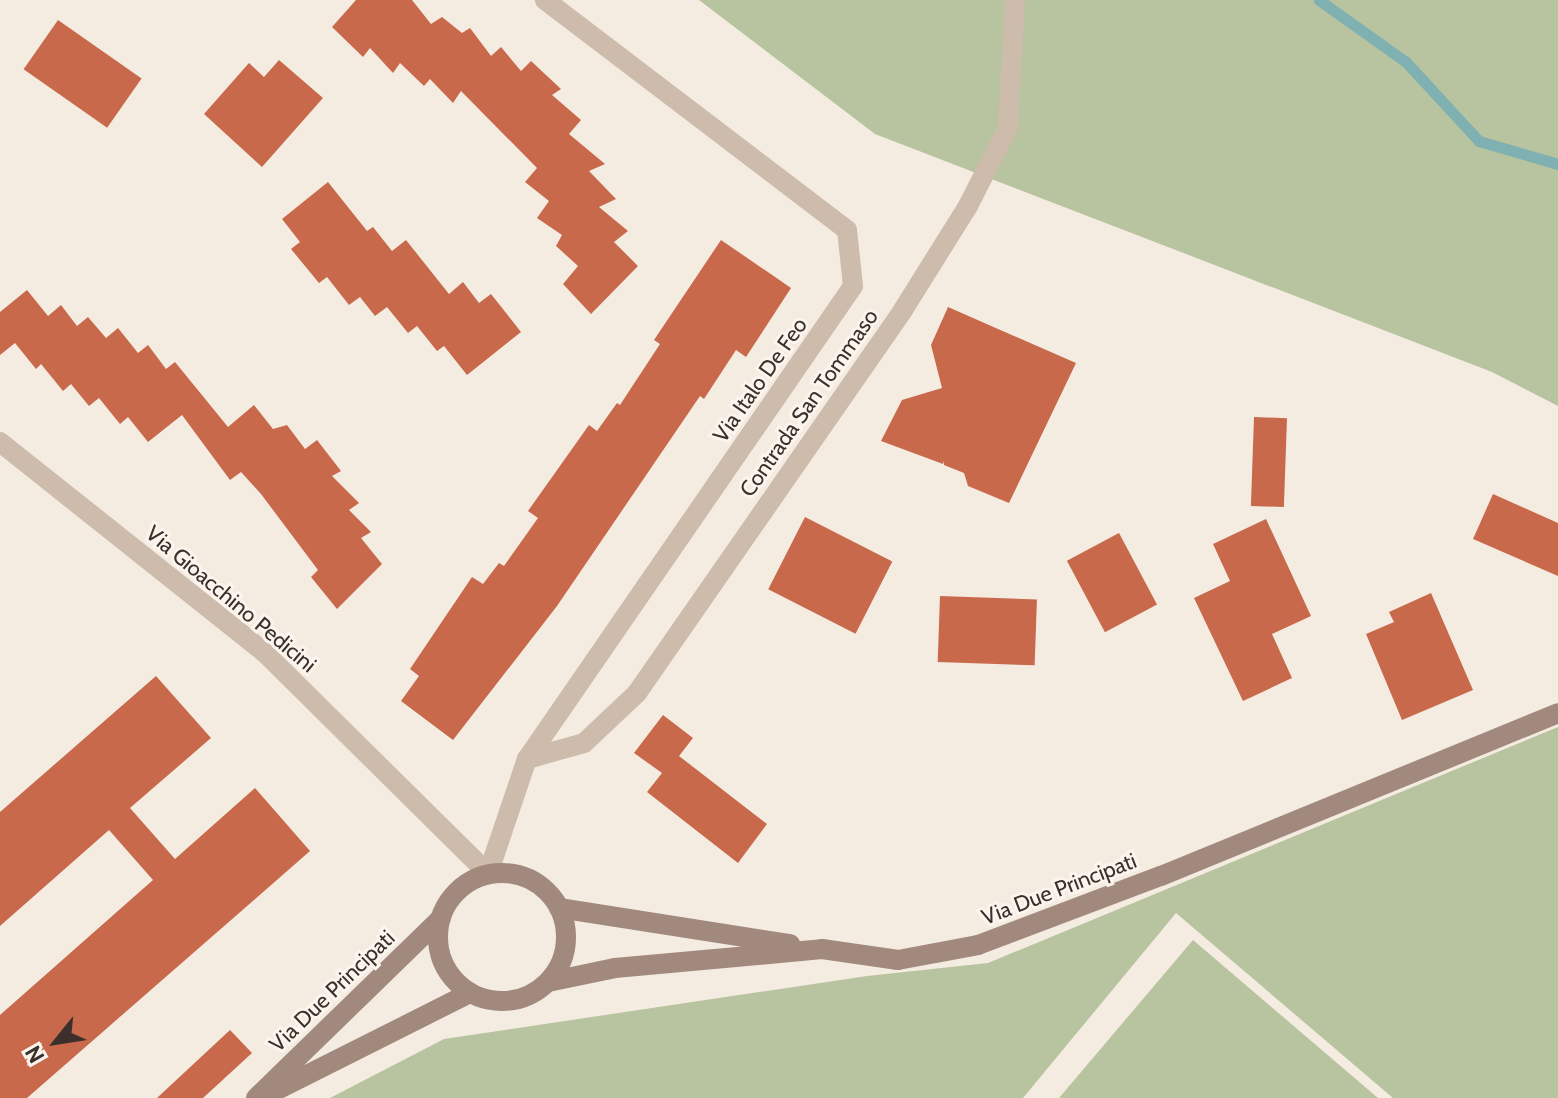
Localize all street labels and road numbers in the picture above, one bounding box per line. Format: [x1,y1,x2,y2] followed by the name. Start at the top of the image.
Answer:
[734,304,884,502] street label: Contrada San Tommaso
[707,313,813,447] street label: Via Italo De Feo
[140,520,322,678] street label: Via Gioacchino Pedicini
[978,847,1140,931] street label: Via Due Principati
[264,925,400,1057] street label: Via Due Principati

